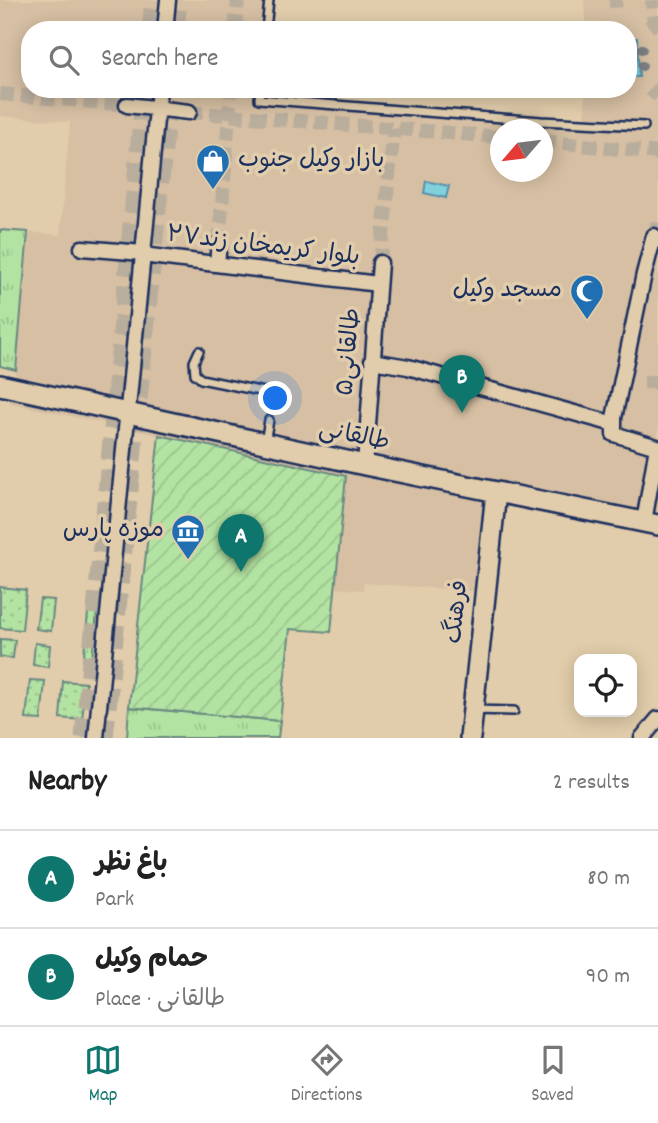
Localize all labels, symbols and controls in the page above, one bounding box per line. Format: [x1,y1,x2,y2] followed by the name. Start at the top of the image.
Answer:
[21,21,637,98] search box
[45,41,83,79] icon: search
[101,41,219,78] text: Search here
[490,119,553,182] north arrow
[194,142,232,191] shop icon: بازار وکیل جنوب
[238,144,385,178] place label: بازار وکیل جنوب
[164,218,362,276] street label: بلوار کریمخان زند۲۷
[568,272,606,321] mosque icon: مسجد وکیل
[453,274,562,308] place label: مسجد وکیل
[329,307,371,397] street label: طالقانی۵
[439,355,485,413] pin: B
[258,381,292,415] your location
[316,413,392,461] street label: طالقانی
[169,512,207,561] museum icon: موزه پارس
[63,514,164,548] place label: موزه پارس
[218,514,264,572] pin: A
[438,579,478,645] street label: فرهنگ
[574,654,637,717] map controls
[574,654,637,717] button: locate
[28,762,106,805] text: Nearby
[553,767,630,800] text: 2 results
[95,846,168,883] text: باغ نظر
[45,863,57,896] text: A
[587,863,630,896] text: 80 m
[95,884,134,917] text: Park
[95,942,207,979] text: حمام وکیل
[46,961,56,994] text: B
[586,961,630,994] text: 90 m
[95,984,225,1017] text: Place · طالقانی
[84,1041,122,1110] tab: Map
[291,1041,363,1110] tab: Directions
[531,1041,574,1110] tab: Saved

